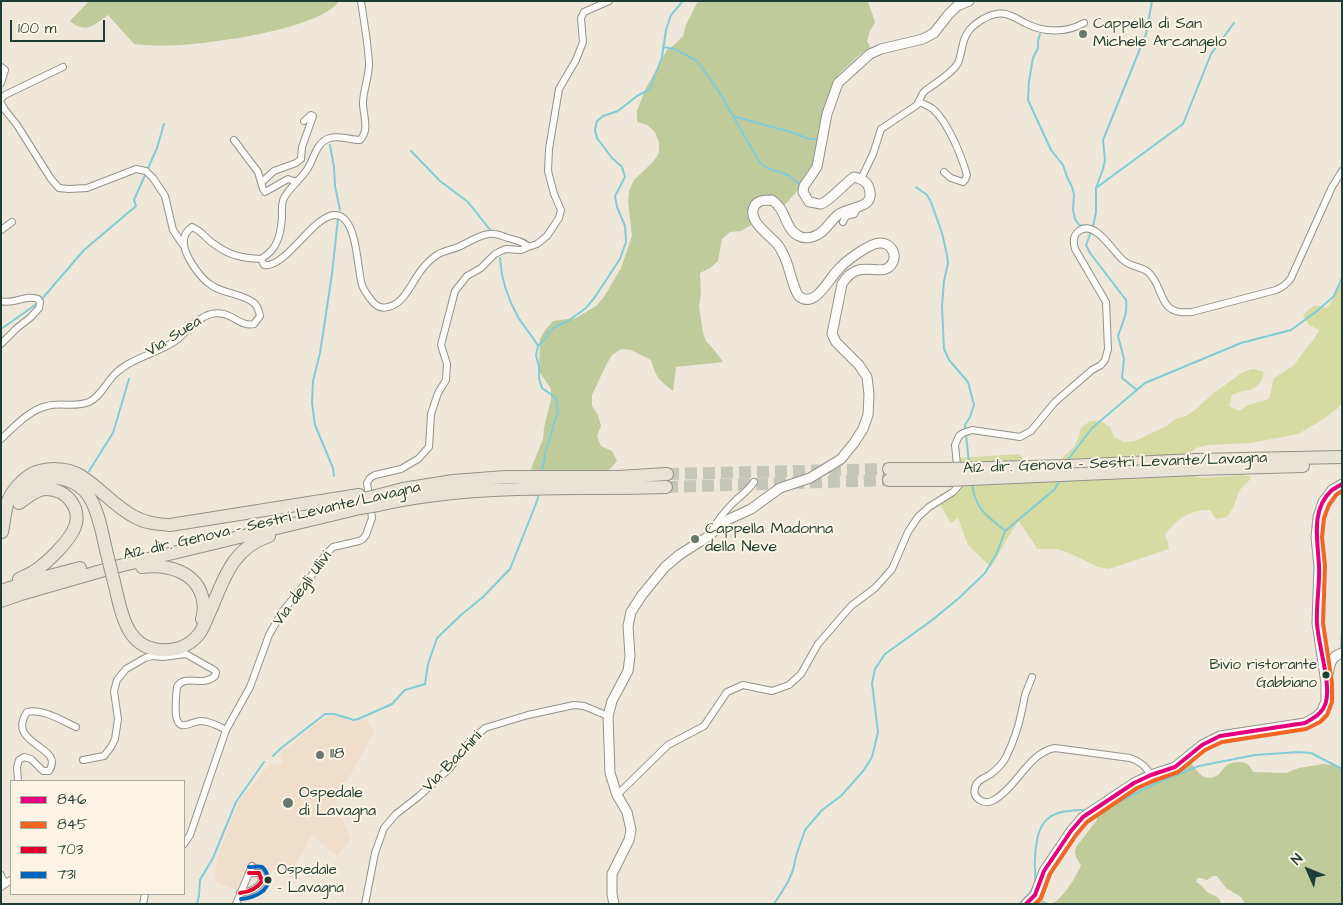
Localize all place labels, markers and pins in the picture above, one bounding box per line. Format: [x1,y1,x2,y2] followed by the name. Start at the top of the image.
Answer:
[1093,15,1227,53] place label: Cappella di San Michele Arcangelo
[1077,28,1089,40] marker: Cappella di San Michele Arcangelo
[705,520,833,558] place label: Cappella Madonna della Neve
[689,533,701,545] marker: Cappella Madonna della Neve
[1209,657,1317,692] place label: Bivio ristorante Gabbiano
[1321,670,1331,680] marker: Bivio ristorante Gabbiano
[330,745,344,765] place label: 118
[314,749,326,761] marker: 118
[299,784,376,822] place label: Ospedale di Lavagna
[281,796,295,810] marker: Ospedale di Lavagna
[277,862,344,897] place label: Ospedale - Lavagna
[263,875,273,885] marker: Ospedale - Lavagna

